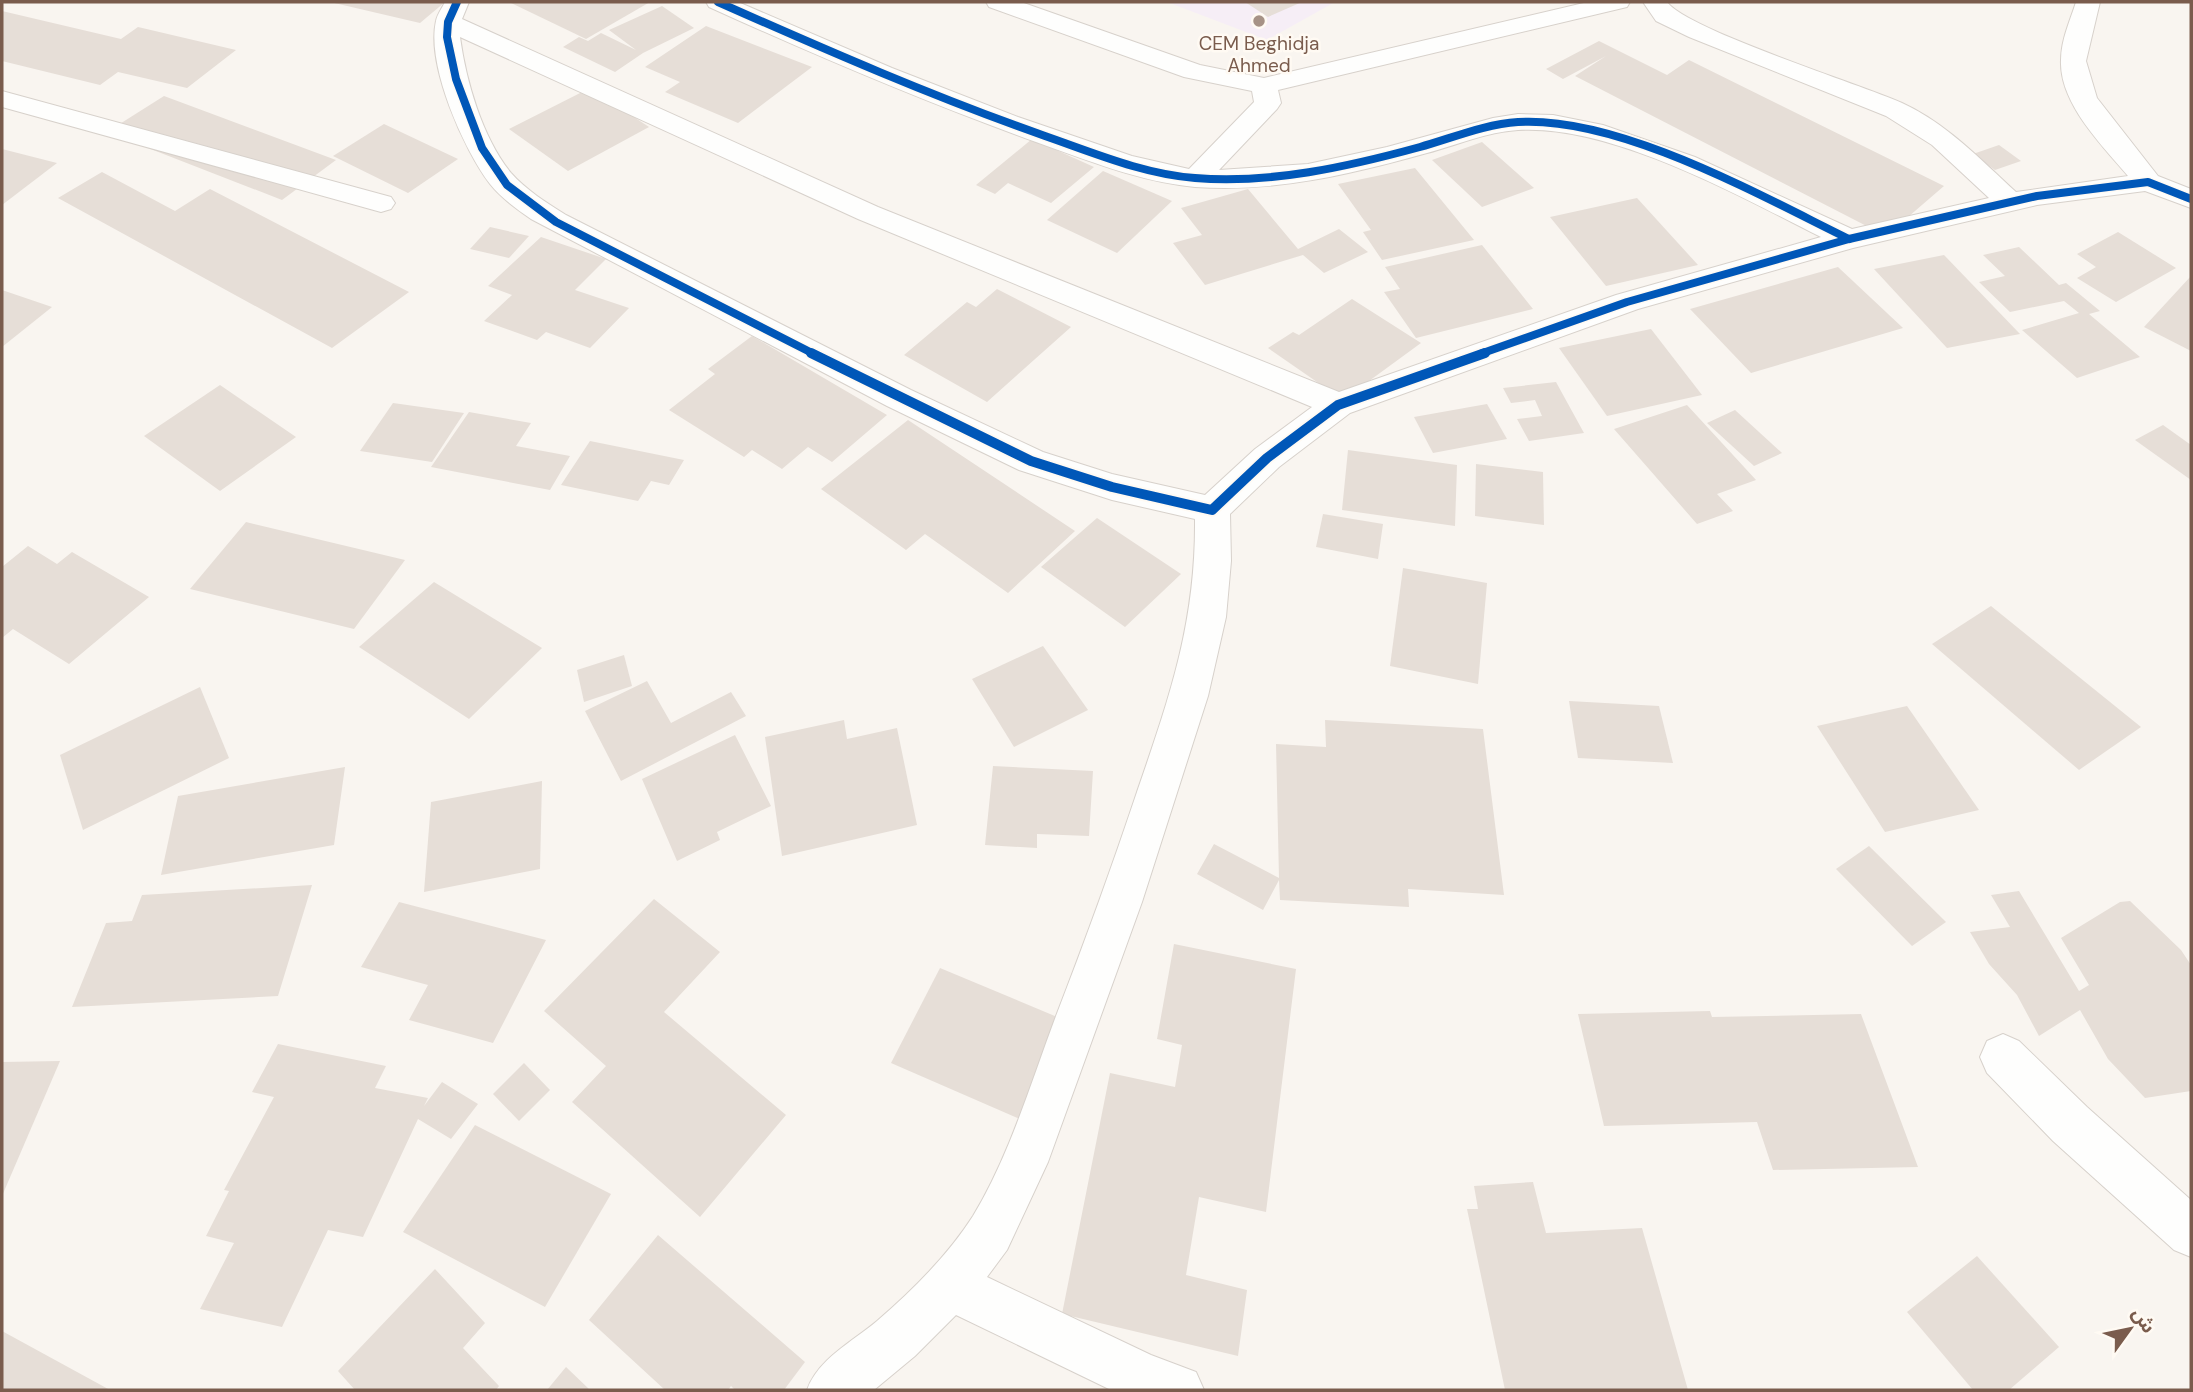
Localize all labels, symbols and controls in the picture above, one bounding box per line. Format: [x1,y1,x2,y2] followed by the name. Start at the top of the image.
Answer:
[1251,13,1267,29] marker: CEM Beghidja Ahmed
[1199,31,1319,78] place label: CEM Beghidja Ahmed
[2095,1294,2165,1364] north arrow
[2126,1302,2161,1338] text: ش

